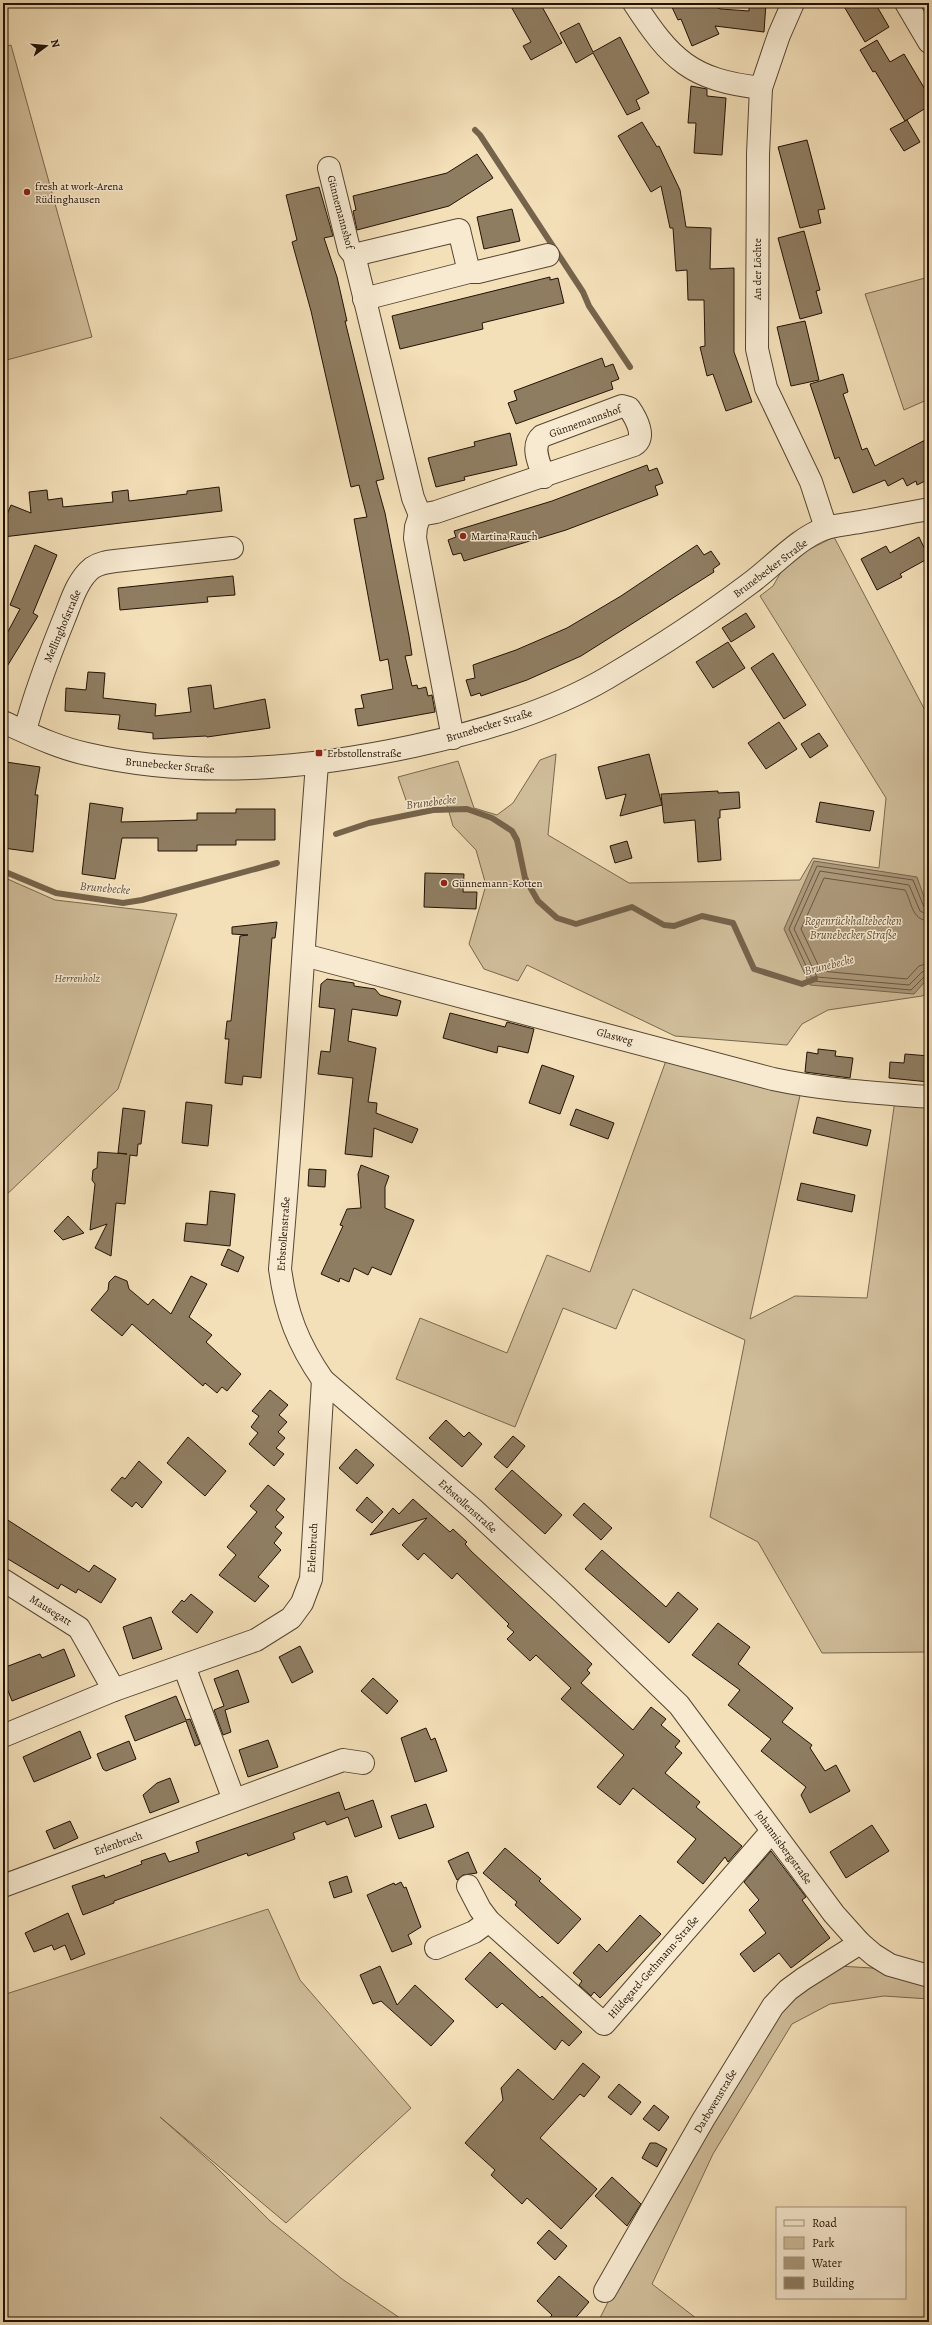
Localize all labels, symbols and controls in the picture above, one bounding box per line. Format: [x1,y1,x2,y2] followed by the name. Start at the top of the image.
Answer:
[26,26,66,66] north arrow
[47,37,63,49] text: N
[323,174,358,252] street label: Günnemannshof
[35,179,124,207] place label: fresh at work-Arena Rüdinghausen
[22,187,32,197] marker: fresh at work-Arena Rüdinghausen
[750,238,765,301] street label: An der Löchte
[547,401,625,441] street label: Günnemannshof
[471,529,538,544] place label: Martina Rauch
[458,531,468,541] marker: Martina Rauch
[730,535,811,601] street label: Brunebecker Straße
[40,587,85,665] street label: Mellinghofstraße
[444,705,534,746] street label: Brunebecker Straße
[327,746,402,761] place label: Erbstollenstraße
[314,748,324,758] marker: Erbstollenstraße
[125,754,215,777] street label: Brunebecker Straße
[405,791,458,813] water label: Brunebecke
[452,876,543,891] place label: Günnemann-Kotten
[79,878,131,898] water label: Brunebecke
[439,878,449,888] marker: Günnemann-Kotten
[804,913,902,943] water label: Regenrückhaltebecken Brunebecker Straße
[803,951,856,979] water label: Brunebecke
[54,971,100,986] park label: Herrenholz
[595,1024,635,1049] street label: Glasweg
[273,1196,294,1272] street label: Erbstollenstraße
[435,1476,500,1537] street label: Erbstollenstraße
[304,1522,321,1574] street label: Erlenbruch
[27,1592,75,1630] street label: Mausegatt
[752,1807,816,1887] street label: Johannisbergstraße
[92,1828,144,1859] street label: Erlenbruch
[605,1913,702,2022] street label: Hildegard-Gethmann-Straße
[690,2066,741,2136] street label: Darbovenstraße
[776,2207,906,2299] legend
[812,2215,838,2231] text: Road
[812,2235,835,2251] text: Park
[811,2255,842,2271] text: Water
[812,2275,854,2291] text: Building

